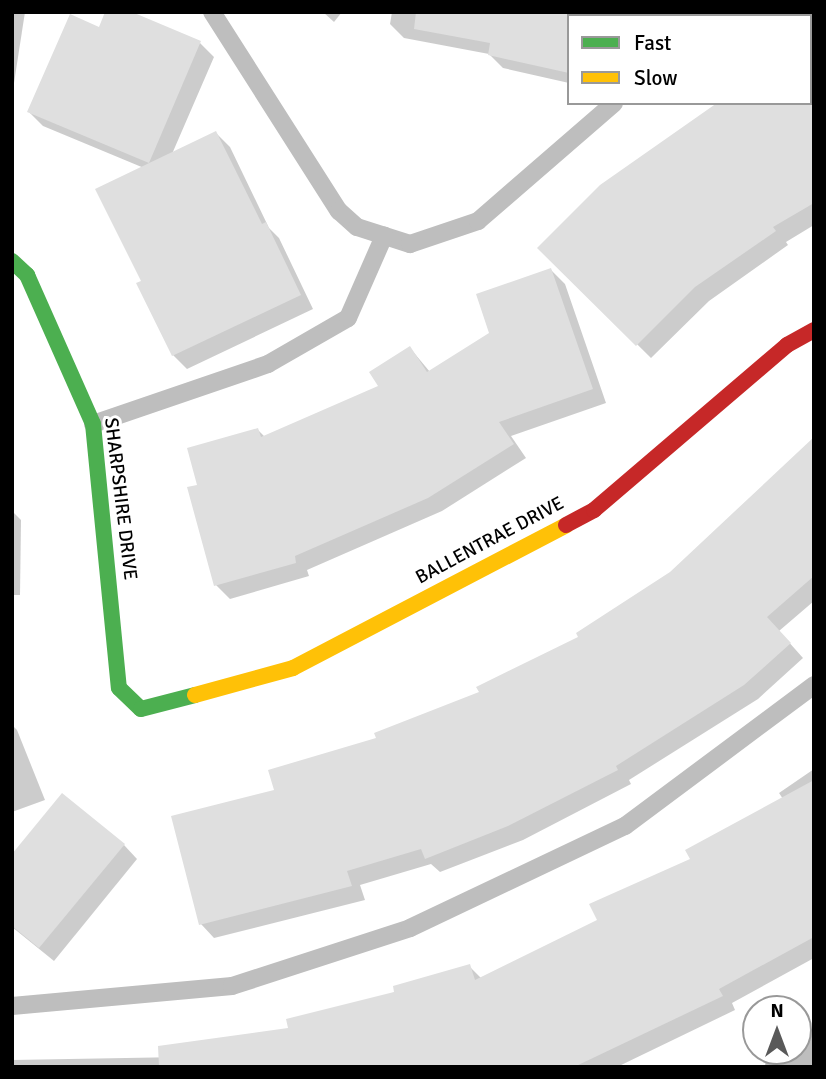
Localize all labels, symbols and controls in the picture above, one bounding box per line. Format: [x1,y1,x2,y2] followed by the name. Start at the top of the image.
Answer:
[567,14,812,105] legend
[634,30,671,56] text: Fast
[634,65,678,91] text: Slow
[99,417,141,581] street label: SHARPSHIRE DRIVE
[412,492,568,590] street label: BALLENTRAE DRIVE
[742,995,812,1065] north arrow
[770,999,784,1023] text: N

